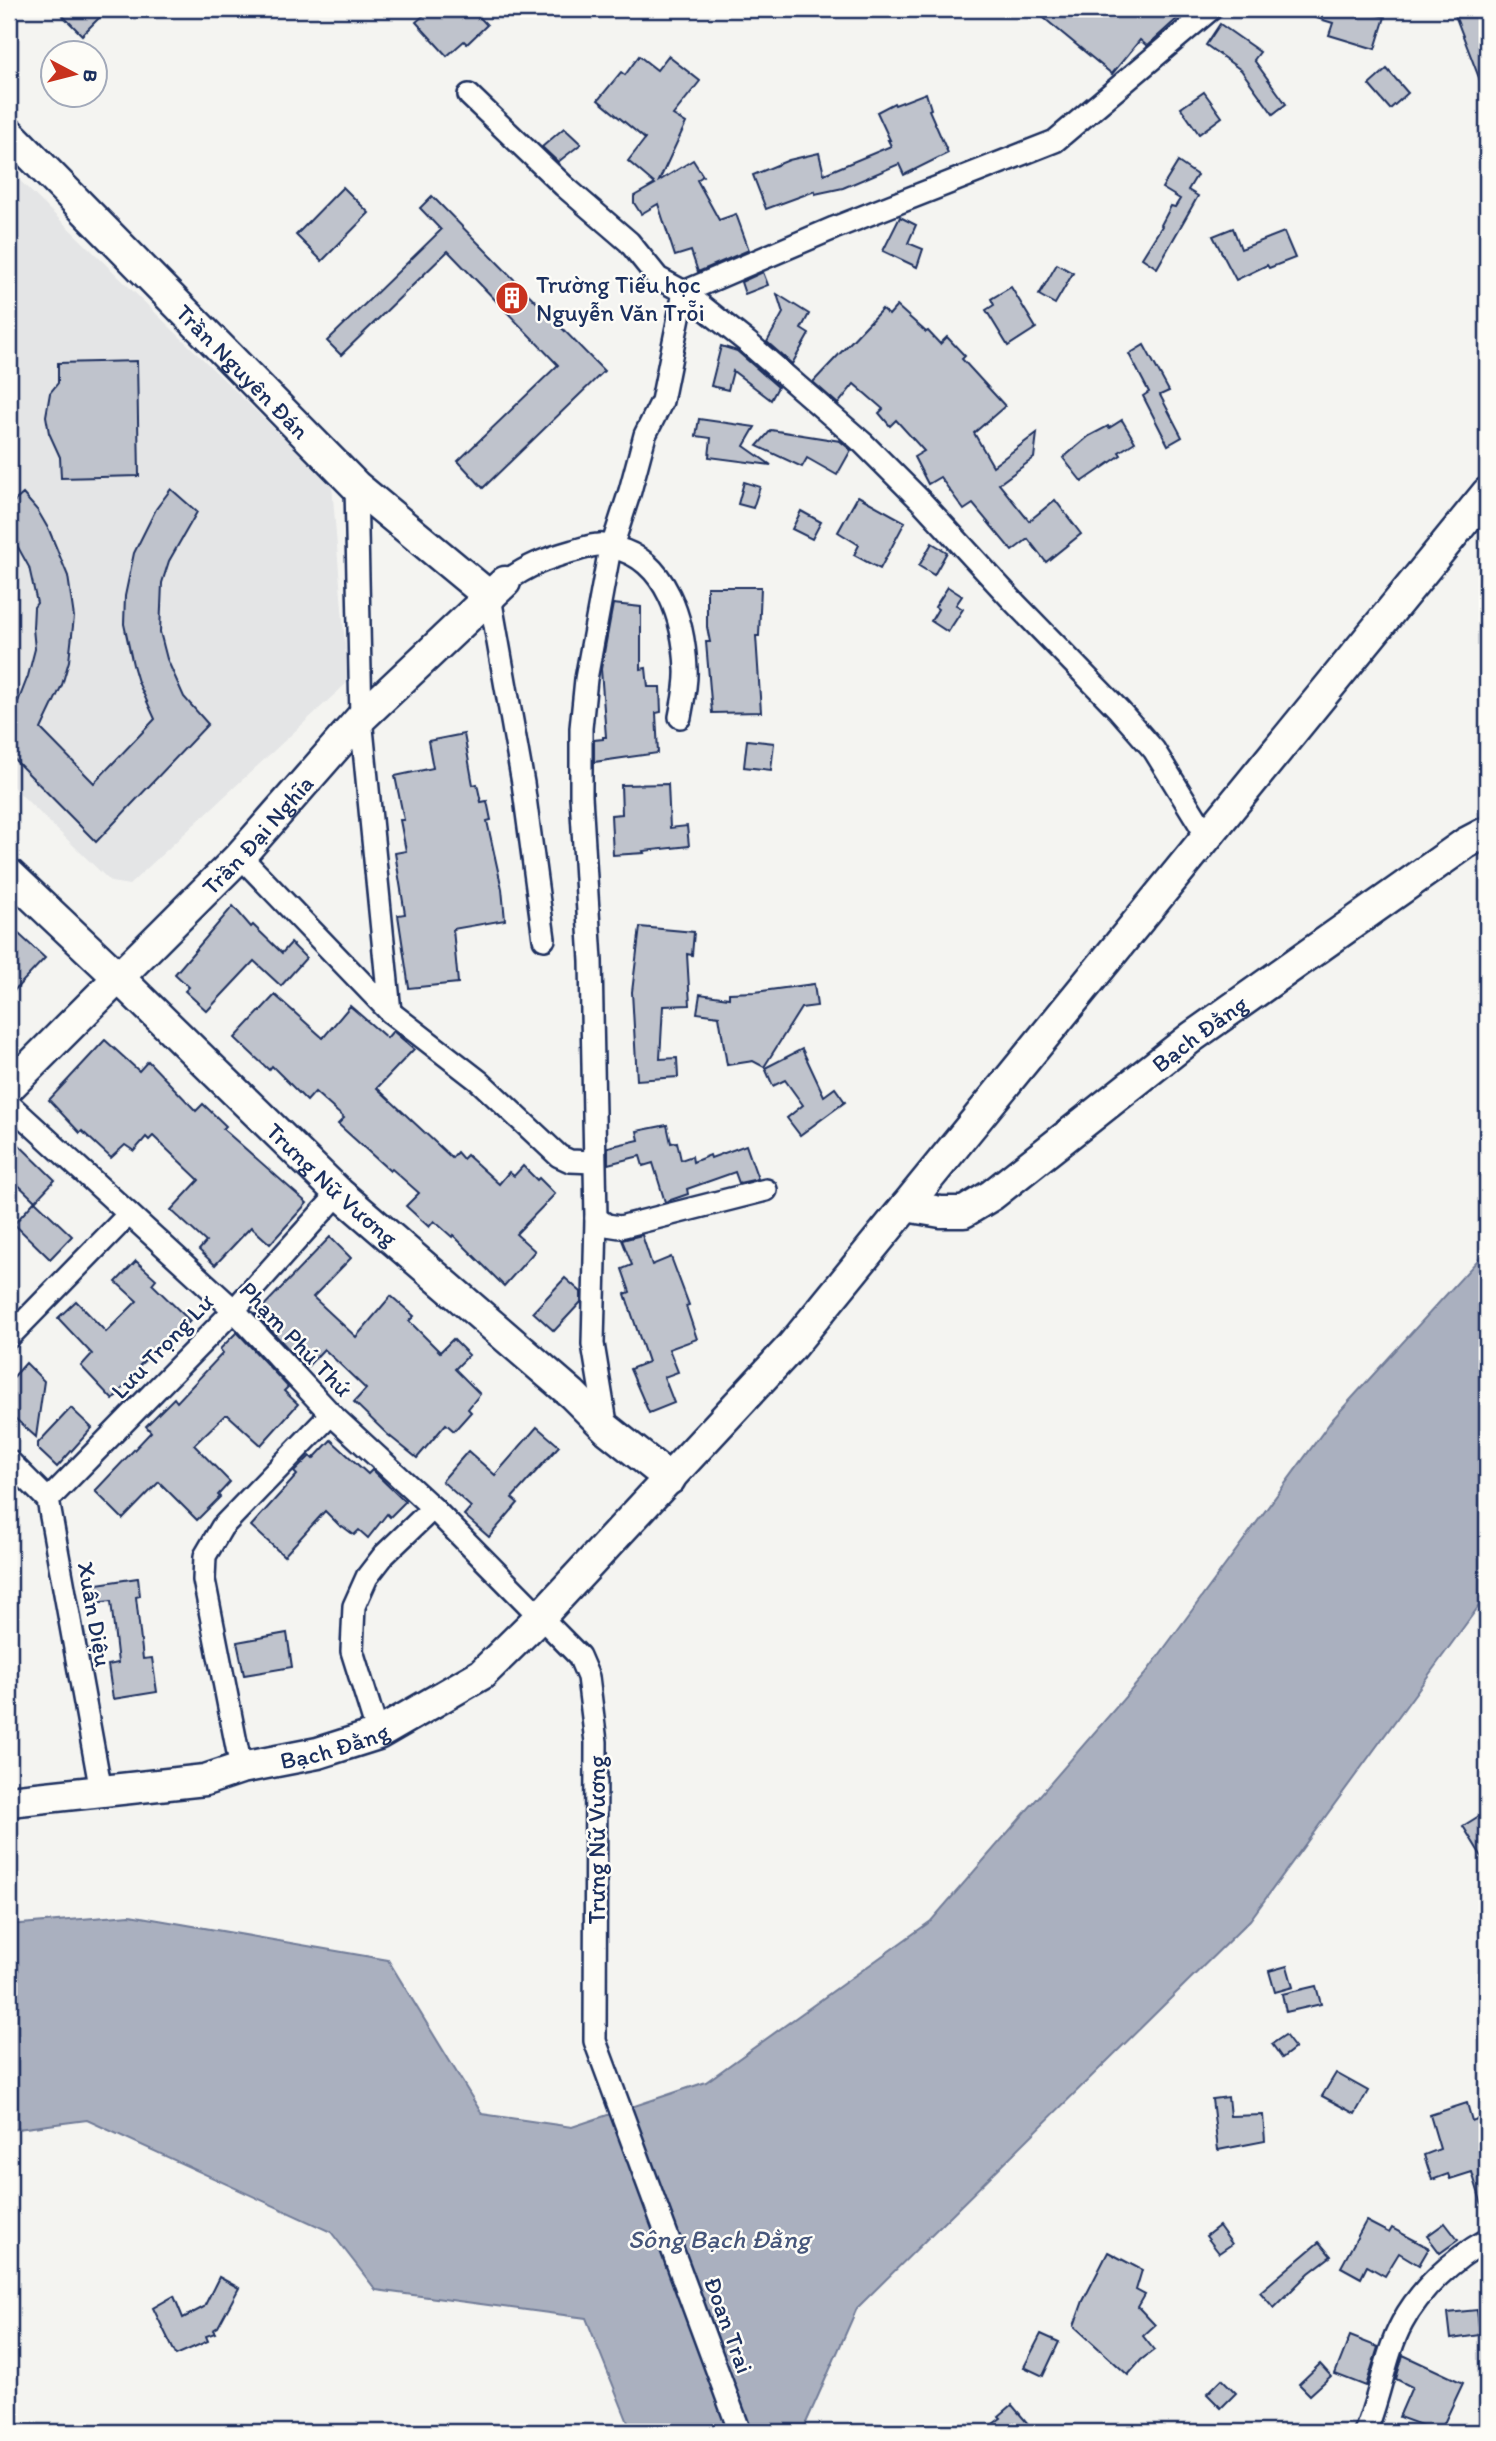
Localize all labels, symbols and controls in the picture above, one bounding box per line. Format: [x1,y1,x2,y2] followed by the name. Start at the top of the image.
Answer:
[38,38,108,108] north arrow
[78,69,103,84] text: B
[536,270,705,327] place label: Trường Tiểu học Nguyễn Văn Trỗi
[493,279,531,317] building icon: Trường Tiểu học Nguyễn Văn Trỗi
[170,298,316,445] street label: Trần Nguyên Đán
[195,769,319,901] street label: Trần Đại Nghĩa
[1145,988,1253,1078] street label: Bạch Đằng
[261,1116,405,1252] street label: Trưng Nữ Vương
[234,1275,359,1404] street label: Phạm Phú Thứ
[105,1287,220,1405] street label: Lưu Trọng Lư
[72,1559,118,1669] street label: Xuân Diệu
[278,1716,395,1775] street label: Bạch Đằng
[582,1755,611,1924] street label: Trưng Nữ Vương
[628,2223,813,2255] water label: Sông Bạch Đằng
[698,2273,760,2377] street label: Đoan Trai

